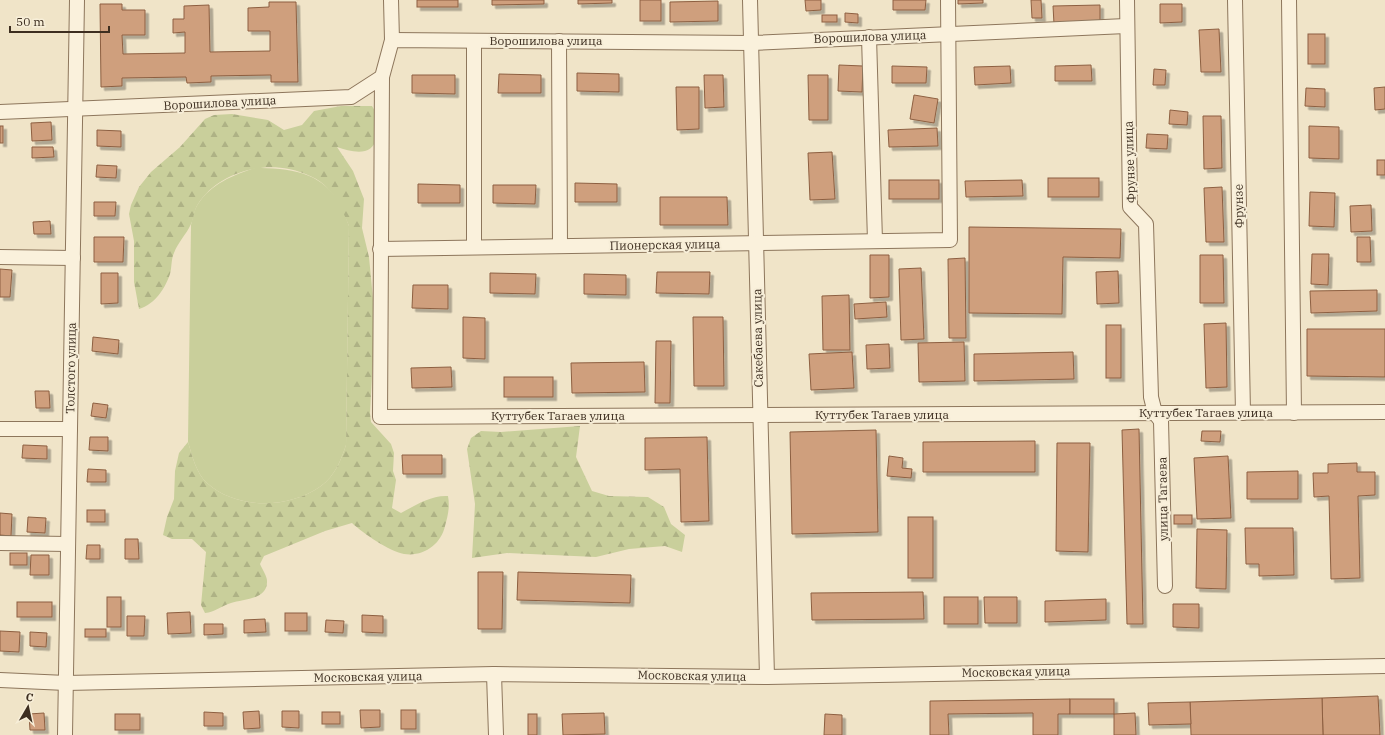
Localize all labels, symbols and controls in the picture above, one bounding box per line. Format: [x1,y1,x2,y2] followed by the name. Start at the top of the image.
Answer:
[10,8,109,34] scale bar
[16,14,45,29] text: 50 m
[813,27,927,46] street label: Ворошилова улица
[489,33,603,48] street label: Ворошилова улица
[163,92,277,113] street label: Ворошилова улица
[1121,120,1138,203] street label: Фрунзе улица
[1231,184,1246,228] street label: Фрунзе
[609,236,721,253] street label: Пионерская улица
[749,288,766,388] street label: Сакебаева улица
[62,322,79,414] street label: Толстого улица
[1139,405,1273,420] street label: Куттубек Тагаев улица
[815,407,949,422] street label: Куттубек Тагаев улица
[491,408,625,423] street label: Куттубек Тагаев улица
[1154,456,1171,541] street label: улица Тагаева
[961,663,1071,680] street label: Московская улица
[637,667,747,684] street label: Московская улица
[313,668,423,685] street label: Московская улица
[8,687,48,727] north arrow
[25,690,34,705] text: С

